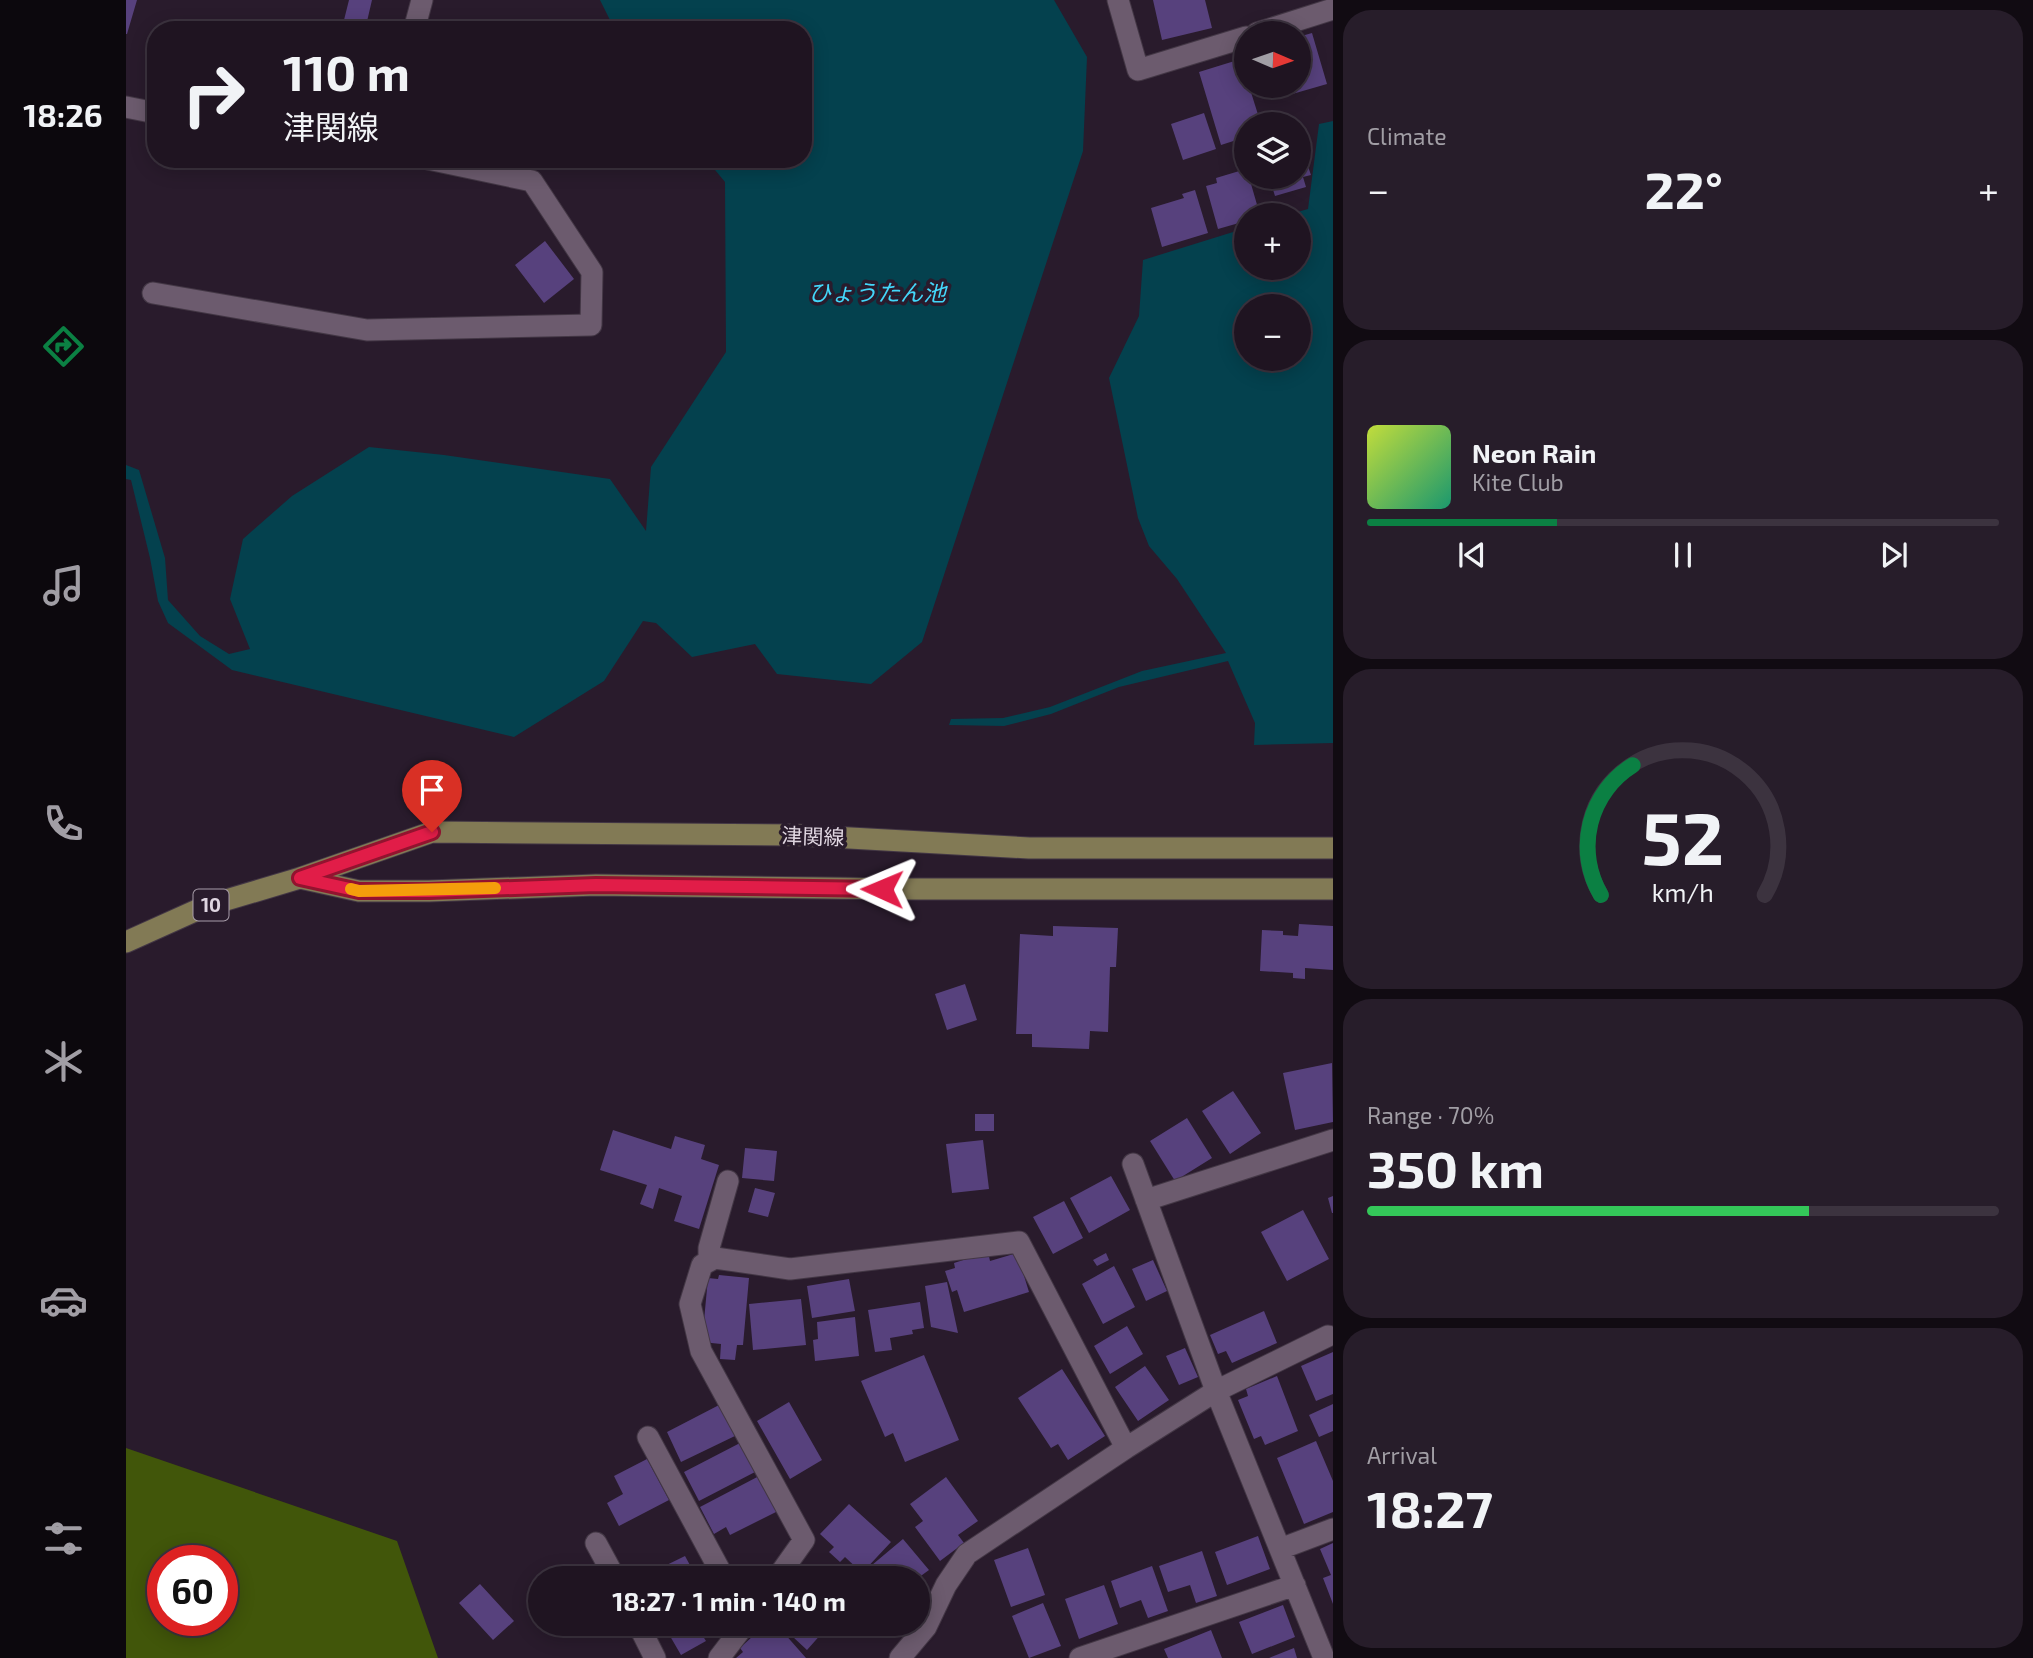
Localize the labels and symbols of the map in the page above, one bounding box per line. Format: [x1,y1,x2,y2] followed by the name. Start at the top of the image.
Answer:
[1234,21,1311,98] north arrow
[808,278,948,306] water label: ひょうたん池
[402,760,462,832] pin
[781,822,845,849] street label: 津関線
[845,852,919,926] position arrow
[194,890,228,920] road number: 10
[147,1545,238,1636] speed limit sign: 60

